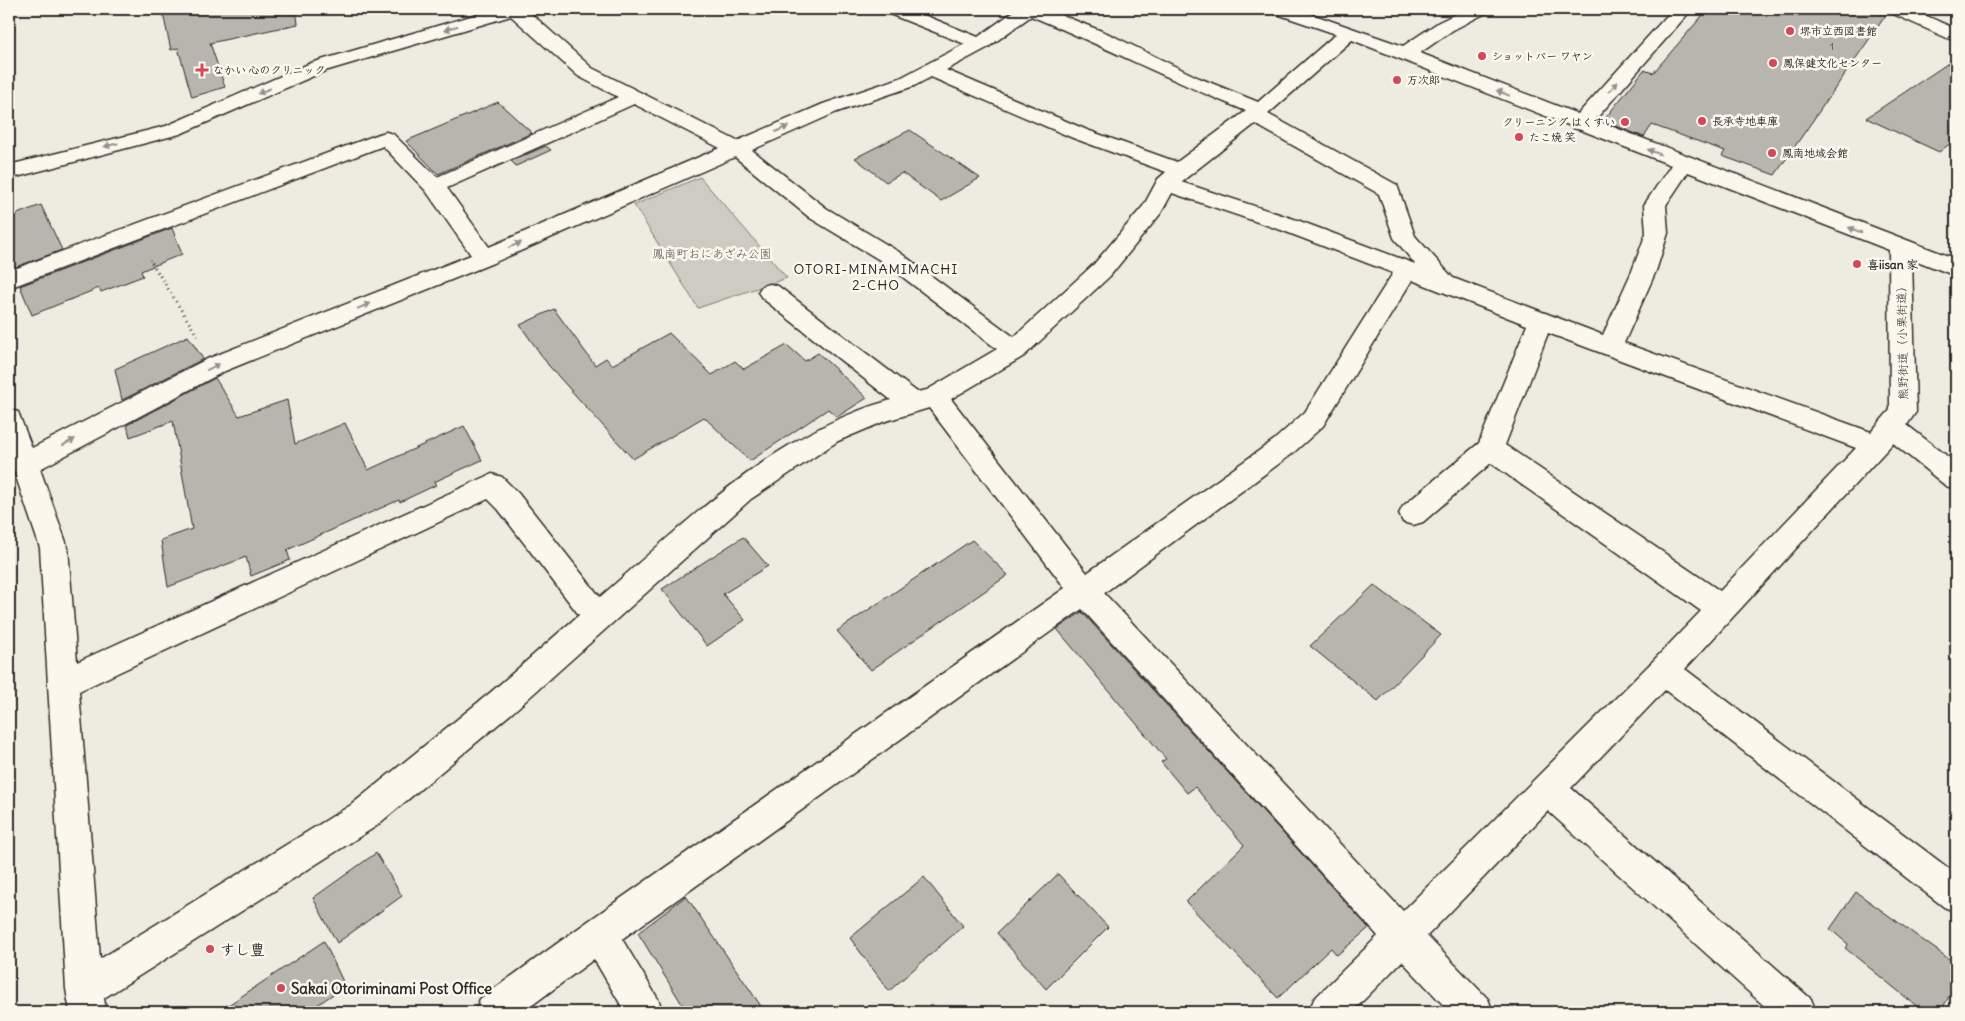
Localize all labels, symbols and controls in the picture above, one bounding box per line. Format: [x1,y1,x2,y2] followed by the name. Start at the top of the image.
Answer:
[1800,24,1877,38] place label: 堺市立西図書館
[443,25,458,33] one-way arrow
[1784,25,1796,37] marker: 堺市立西図書館
[1830,40,1834,53] house number: 1
[1492,49,1593,63] place label: ショットバー ワヤン
[1476,50,1488,62] marker: ショットバー ワヤン
[1783,56,1882,70] place label: 鳳保健文化センター
[1767,57,1779,69] marker: 鳳保健文化センター
[195,63,209,77] marker: なかい 心のクリニック
[213,63,326,77] place label: なかい 心のクリニック
[1407,73,1440,87] place label: 万次郎
[1391,74,1403,86] marker: 万次郎
[1607,82,1619,94] one-way arrow
[257,87,271,95] one-way arrow
[1495,89,1510,97] one-way arrow
[1712,114,1778,128] place label: 長承寺地車庫
[1502,115,1615,129] place label: クリーニング はくすい
[1696,115,1708,127] marker: 長承寺地車庫
[1619,116,1631,128] marker: クリーニング はくすい
[775,125,789,133] one-way arrow
[1529,130,1576,144] place label: たこ焼 笑
[1513,131,1525,143] marker: たこ焼 笑
[104,141,119,149] one-way arrow
[1782,146,1848,160] place label: 鳳南地域会館
[1766,147,1778,159] marker: 鳳南地域会館
[1647,148,1662,155] one-way arrow
[1847,226,1862,234] one-way arrow
[508,241,523,249] one-way arrow
[652,246,772,261] park label: 鳳南町おにあざみ公園
[1867,257,1919,272] place label: 喜iisan 家
[1851,258,1863,270] marker: 喜iisan 家
[794,260,958,294] district label: OTORI-MINAMIMACHI 2-CHO
[1893,280,1911,400] street label: 熊野街道（小栗街道）
[357,302,372,310] one-way arrow
[206,362,220,370] one-way arrow
[62,438,76,446] one-way arrow
[220,940,265,959] place label: すし豊
[204,943,216,955] marker: すし豊
[291,979,492,998] place label: Sakai Otoriminami Post Office
[275,982,287,994] marker: Sakai Otoriminami Post Office

